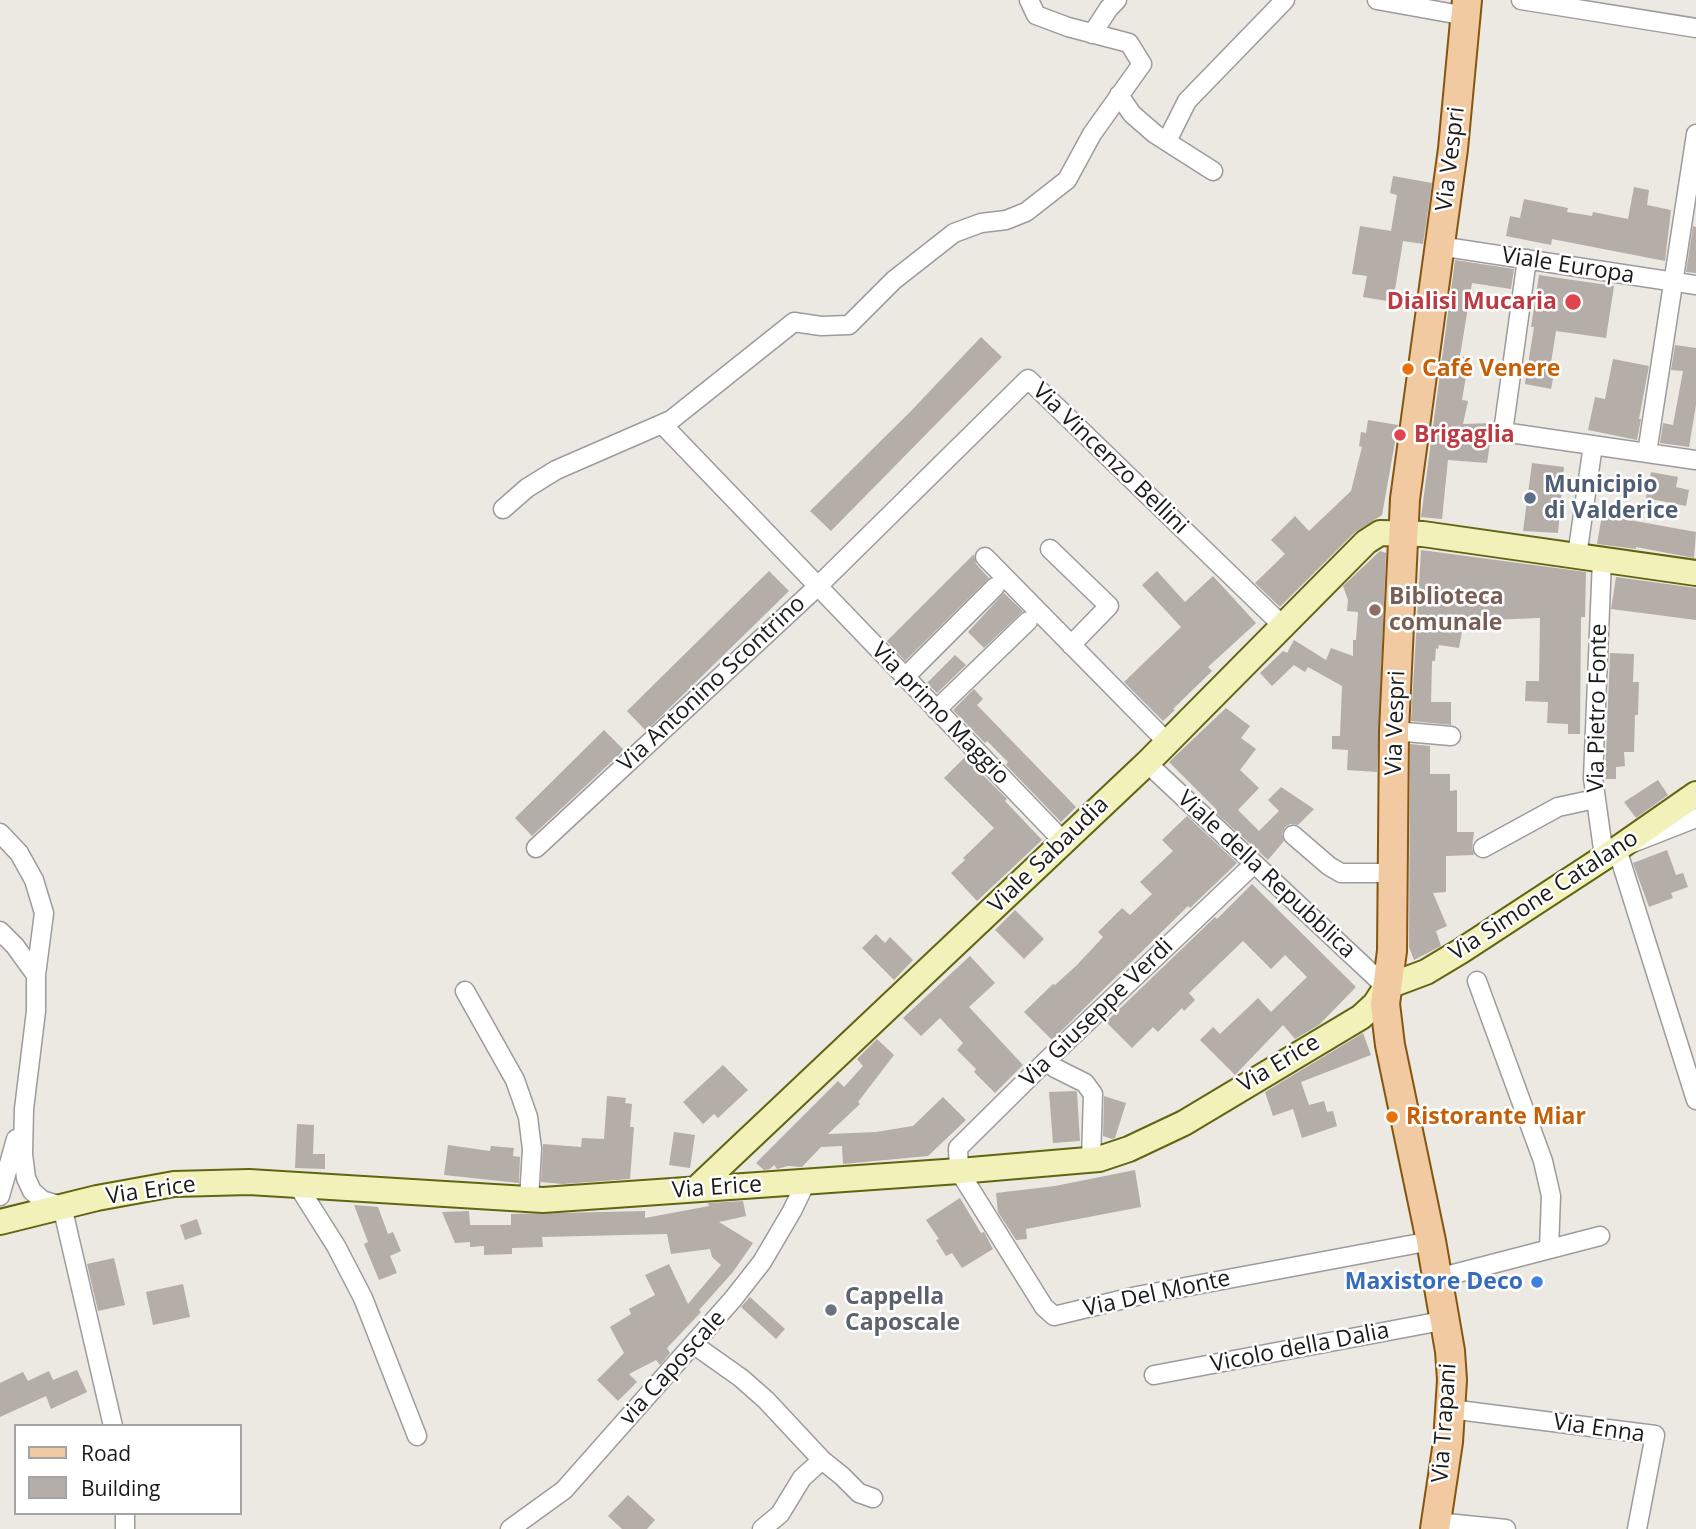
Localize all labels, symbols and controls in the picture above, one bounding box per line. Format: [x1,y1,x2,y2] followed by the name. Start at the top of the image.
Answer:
[1431,105,1471,213] street label: Via Vespri
[1500,242,1636,290] street label: Viale Europa
[1387,288,1557,316] place label: Dialisi Mucaria
[1563,292,1583,312] marker: Dialisi Mucaria
[1422,355,1560,383] place label: Café Venere
[1400,361,1416,377] marker: Café Venere
[1026,378,1194,540] street label: Via Vincenzo Bellini
[1414,421,1515,449] place label: Brigaglia
[1392,427,1408,443] marker: Brigaglia
[1544,471,1678,525] place label: Municipio di Valderice
[1522,490,1538,506] marker: Municipio di Valderice
[1389,583,1504,637] place label: Biblioteca comunale
[613,590,811,778] street label: Via Antonino Scontrino
[1367,602,1383,618] marker: Biblioteca comunale
[1583,623,1613,793] street label: Via Pietro Fonte
[865,637,1015,791] street label: Via primo Maggio
[1380,670,1412,776] street label: Via Vespri
[1171,785,1361,965] street label: Viale della Repubblica
[983,791,1115,919] street label: Viale Sabaudia
[1444,825,1644,967] street label: Via Simone Catalano
[1015,933,1179,1093] street label: Via Giuseppe Verdi
[1233,1029,1325,1099] street label: Via Erice
[1406,1103,1586,1131] place label: Ristorante Miar
[1384,1109,1400,1125] marker: Ristorante Miar
[104,1171,198,1211] street label: Via Erice
[671,1171,763,1205] street label: Via Erice
[1081,1265,1233,1323] street label: Via Del Monte
[1345,1268,1523,1296] place label: Maxistore Deco
[1529,1274,1545,1290] marker: Maxistore Deco
[845,1283,960,1337] place label: Cappella Caposcale
[823,1302,839,1318] marker: Cappella Caposcale
[614,1305,732,1431] street label: via Caposcale
[1208,1317,1392,1379] street label: Vicolo della Dalia
[1427,1362,1463,1484] street label: Via Trapani
[1552,1409,1646,1449] street label: Via Enna
[14,1424,242,1515] legend
[81,1439,131,1467] text: Road
[81,1474,160,1502] text: Building

